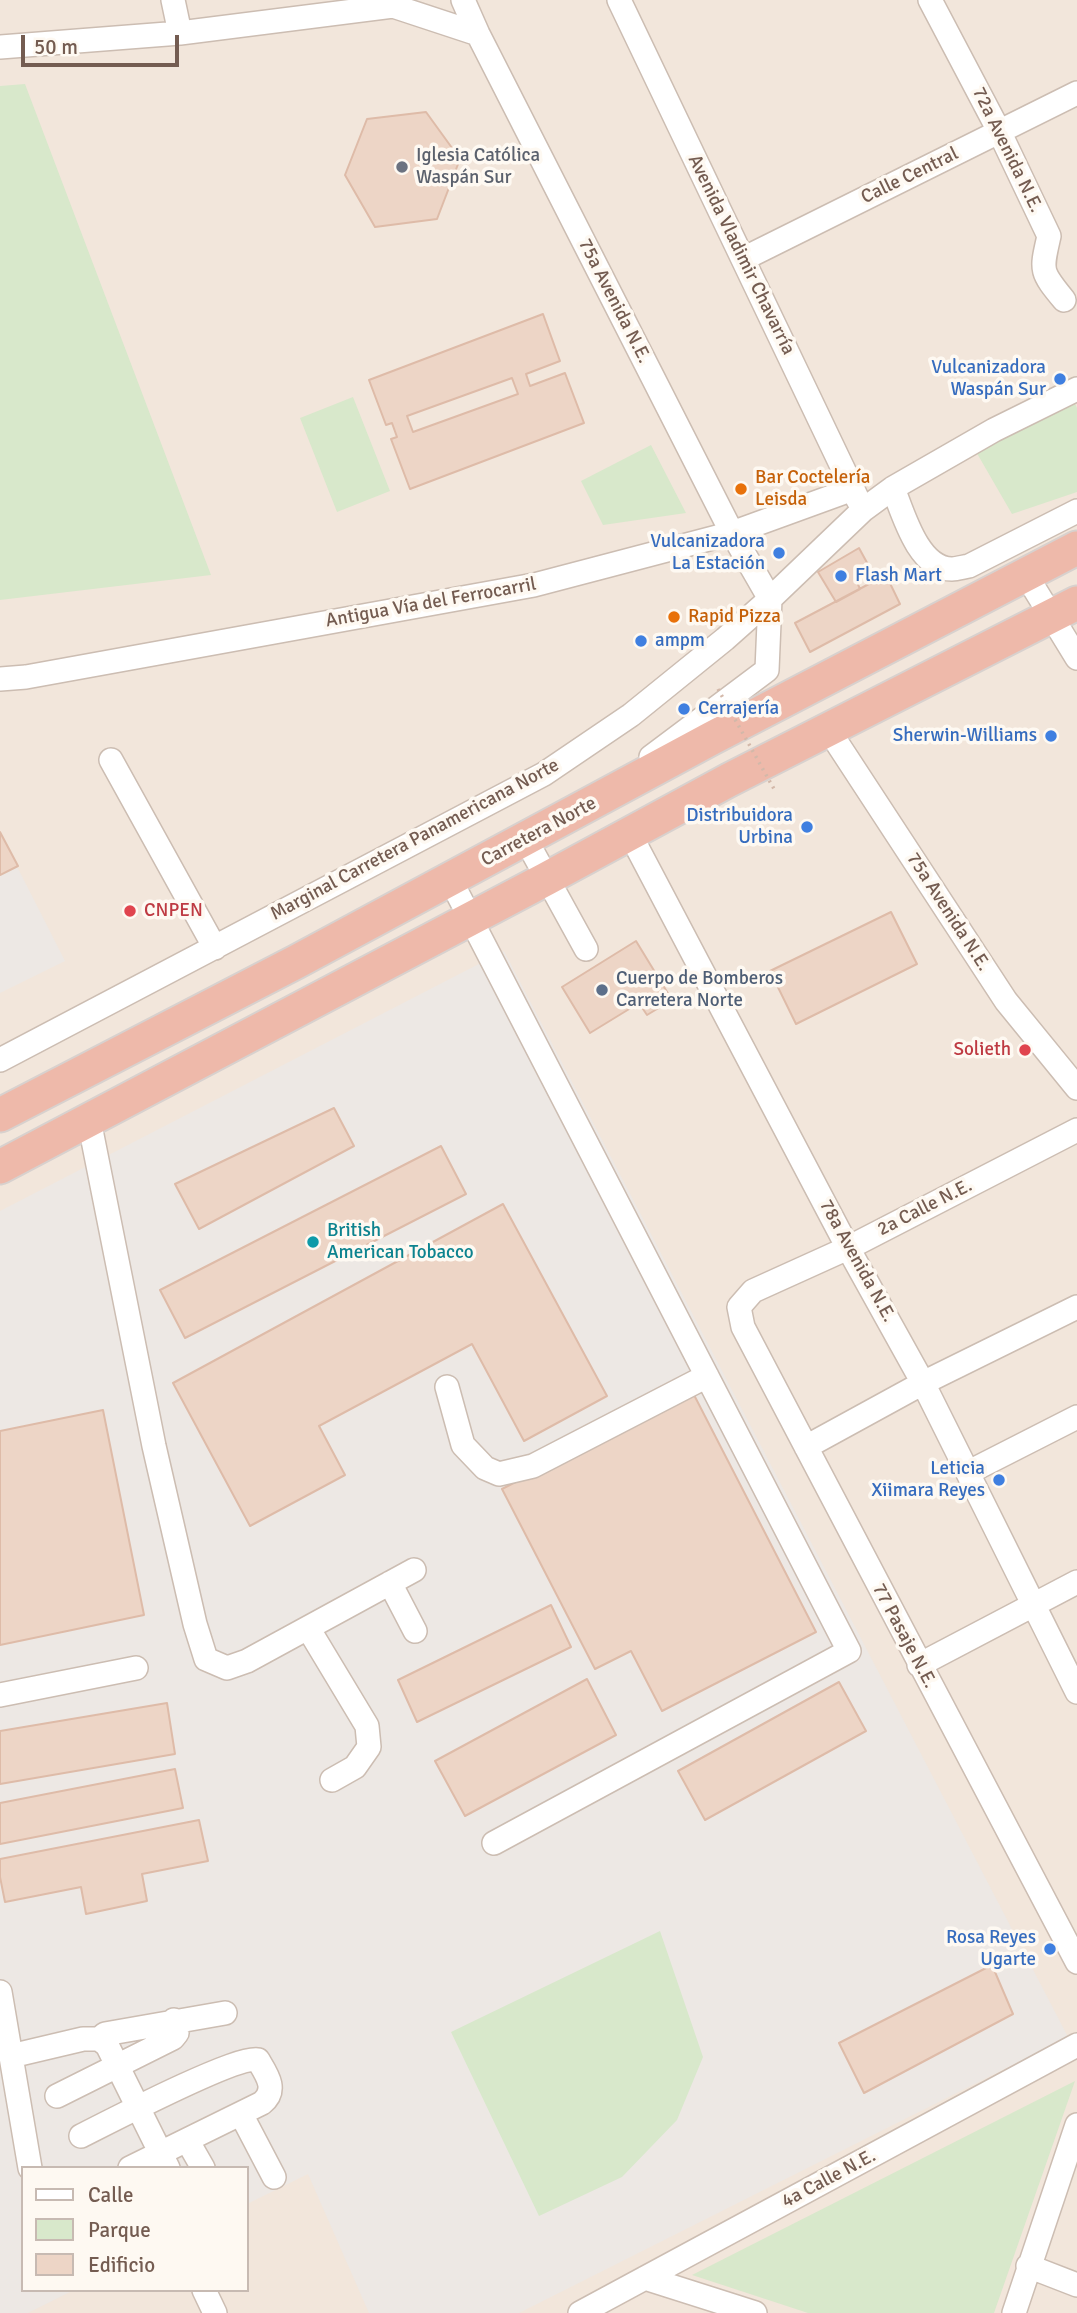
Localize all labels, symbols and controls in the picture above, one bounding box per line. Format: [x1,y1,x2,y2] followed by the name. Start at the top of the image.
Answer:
[24,21,182,65] scale bar
[34,34,78,60] text: 50 m
[967,84,1047,216] street label: 72a Avenida N.E.
[858,143,962,209] street label: Calle Central
[416,145,540,189] place label: Iglesia Católica Waspán Sur
[683,151,799,359] street label: Avenida Vladimir Chavarría
[394,159,410,175] marker: Iglesia Católica Waspán Sur
[573,235,655,367] street label: 75a Avenida N.E.
[931,357,1046,401] place label: Vulcanizadora Waspán Sur
[1052,371,1068,387] marker: Vulcanizadora Waspán Sur
[755,467,870,511] place label: Bar Coctelería Leisda
[733,481,749,497] marker: Bar Coctelería Leisda
[650,531,765,575] place label: Vulcanizadora La Estación
[771,545,787,561] marker: Vulcanizadora La Estación
[855,565,942,587] place label: Flash Mart
[833,568,849,584] marker: Flash Mart
[324,573,538,633] street label: Antigua Vía del Ferrocarril
[688,606,781,628] place label: Rapid Pizza
[666,609,682,625] marker: Rapid Pizza
[655,630,705,652] place label: ampm
[633,633,649,649] marker: ampm
[698,698,779,720] place label: Cerrajería
[676,701,692,717] marker: Cerrajería
[893,725,1037,747] place label: Sherwin-Williams
[1043,728,1059,744] marker: Sherwin-Williams
[267,754,563,926] street label: Marginal Carretera Panamericana Norte
[478,792,600,872] street label: Carretera Norte
[686,805,793,849] place label: Distribuidora Urbina
[799,819,815,835] marker: Distribuidora Urbina
[901,849,995,975] street label: 75a Avenida N.E.
[144,900,203,922] place label: CNPEN
[122,903,138,919] marker: CNPEN
[616,968,783,1012] place label: Cuerpo de Bomberos Carretera Norte
[594,982,610,998] marker: Cuerpo de Bomberos Carretera Norte
[953,1039,1011,1061] place label: Solieth
[1017,1042,1033,1058] marker: Solieth
[874,1174,976,1242] street label: 2a Calle N.E.
[814,1196,900,1326] street label: 78a Avenida N.E.
[327,1220,474,1264] place label: British American Tobacco
[305,1234,321,1250] marker: British American Tobacco
[871,1458,985,1502] place label: Leticia Xiimara Reyes
[991,1472,1007,1488] marker: Leticia Xiimara Reyes
[867,1580,941,1692] street label: 77 Pasaje N.E.
[946,1927,1036,1971] place label: Rosa Reyes Ugarte
[1042,1941,1058,1957] marker: Rosa Reyes Ugarte
[778,2145,880,2213] street label: 4a Calle N.E.
[21,2166,248,2292] legend
[88,2182,134,2208] text: Calle
[88,2217,151,2243] text: Parque
[88,2252,155,2278] text: Edificio

